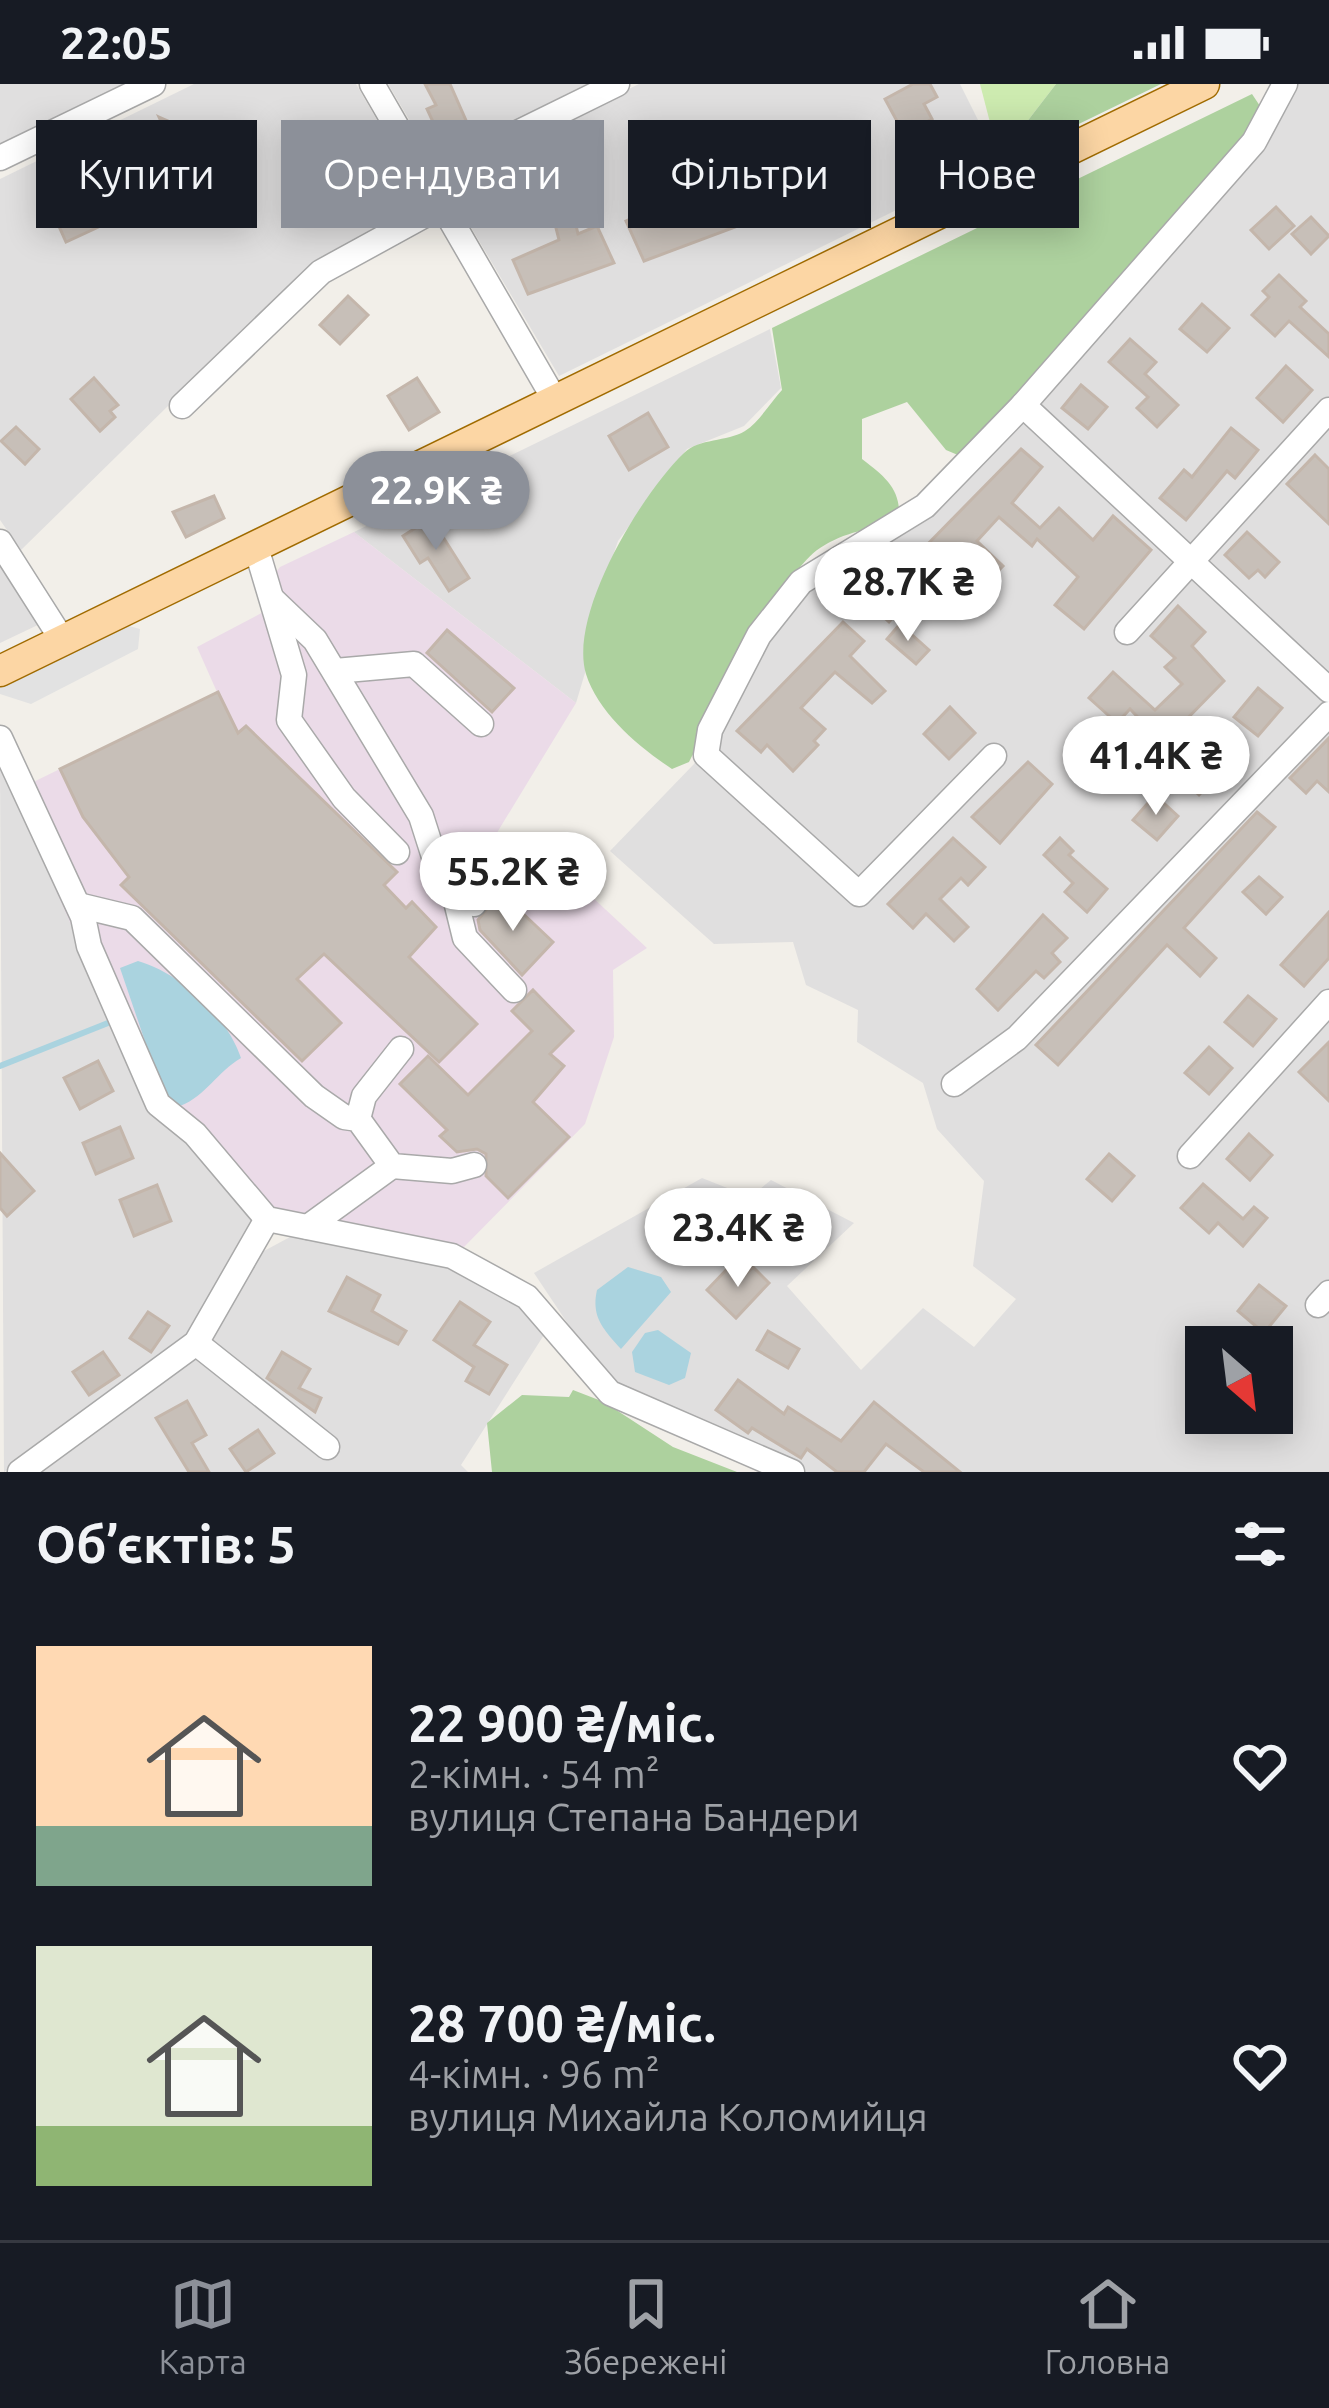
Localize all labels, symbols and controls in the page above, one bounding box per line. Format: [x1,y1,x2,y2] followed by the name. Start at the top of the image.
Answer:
[60,17,173,68] text: 22:05
[36,120,257,228] chip: Купити
[281,120,604,228] chip: Орендувати
[628,120,871,228] chip: Фільтри
[895,120,1079,228] chip: Нове
[325,451,547,553] pin: 22.9K ₴
[370,468,502,511] text: 22.9K ₴
[797,542,1019,644] pin: 28.7K ₴
[842,559,974,602] text: 28.7K ₴
[1045,716,1267,818] pin: 41.4K ₴
[1090,733,1222,776] text: 41.4K ₴
[402,832,624,934] pin: 55.2K ₴
[447,849,579,892] text: 55.2K ₴
[627,1188,849,1290] pin: 23.4K ₴
[672,1205,804,1248] text: 23.4K ₴
[1185,1326,1293,1434] north arrow
[1185,1326,1293,1434] map controls
[1227,1511,1293,1577] icon: filters
[36,1515,296,1573] text: Об’єктів: 5
[132,1694,276,1838] icon: home
[408,1694,716,1752] text: 22 900 ₴/міс.
[1227,1733,1293,1799] icon: heart
[408,1752,660,1795] text: 2-кімн. · 54 m²
[408,1795,859,1838] text: вулиця Степана Бандери
[132,1994,276,2138] icon: home
[408,1994,716,2052] text: 28 700 ₴/міс.
[1227,2033,1293,2099] icon: heart
[408,2052,660,2095] text: 4-кімн. · 96 m²
[408,2095,928,2138] text: вулиця Михайла Коломийця
[159,2271,247,2380] tab: Карта
[564,2271,727,2380] tab: Збережені
[1045,2271,1170,2380] tab: Головна

